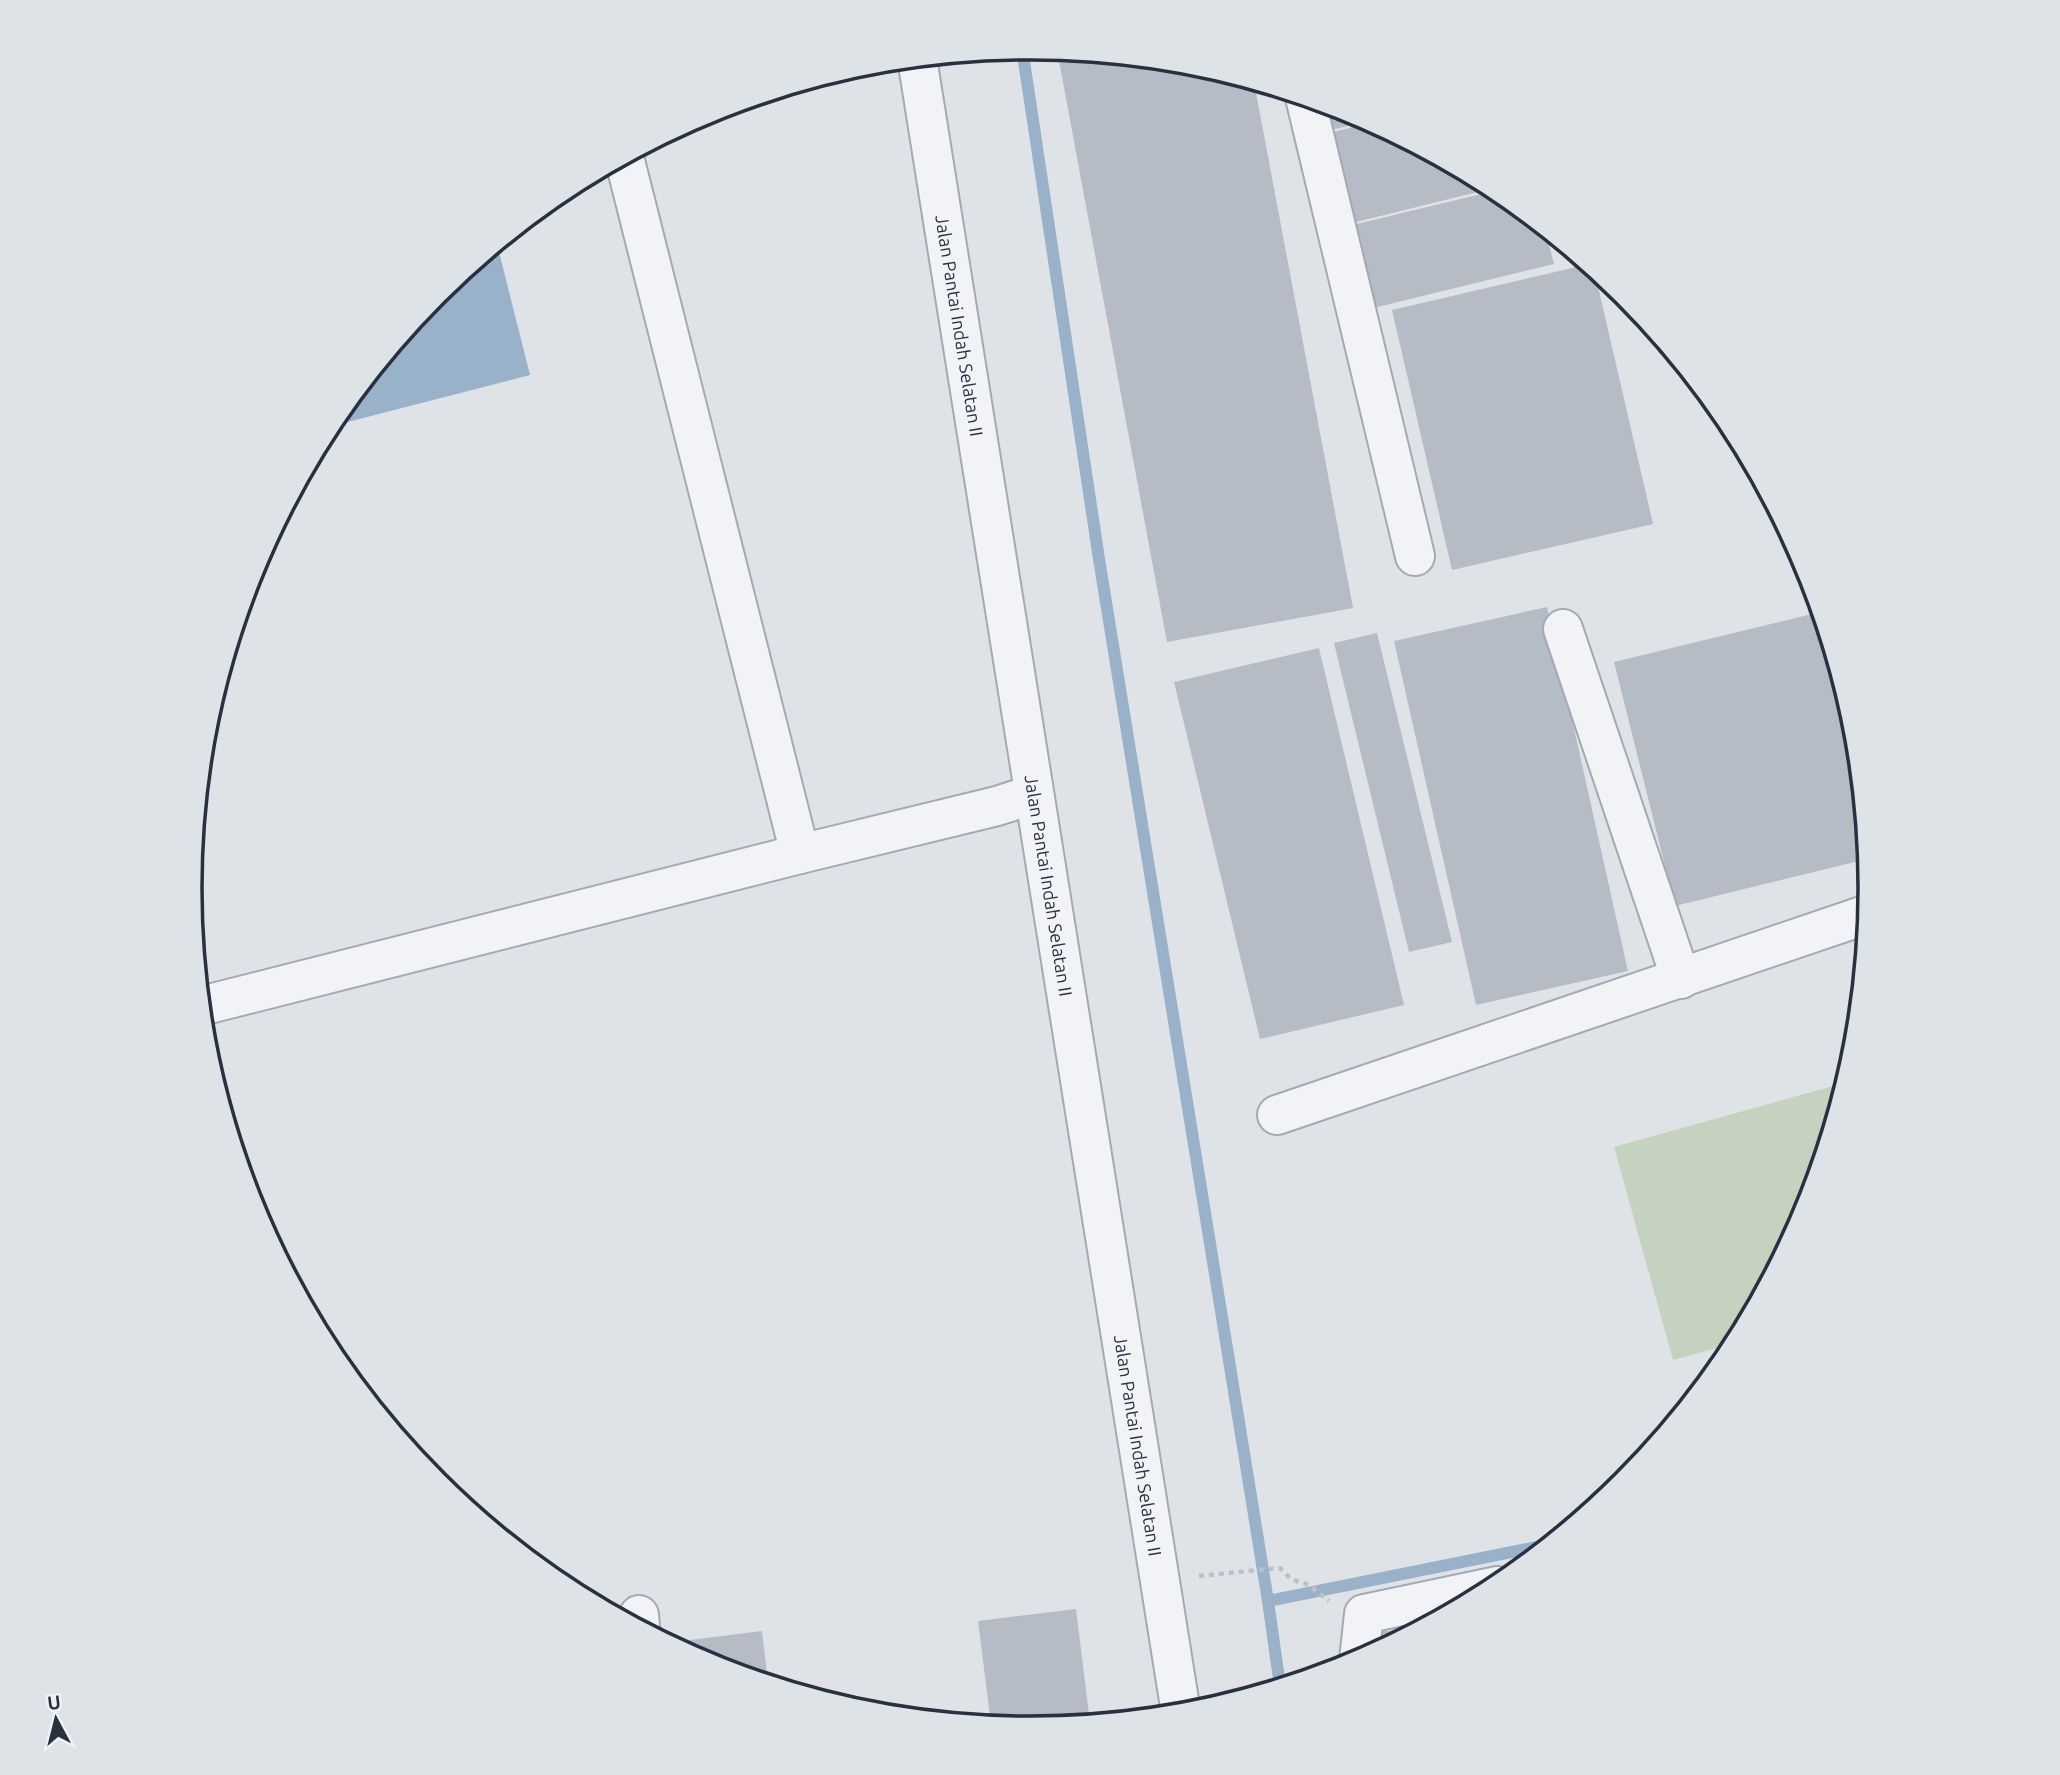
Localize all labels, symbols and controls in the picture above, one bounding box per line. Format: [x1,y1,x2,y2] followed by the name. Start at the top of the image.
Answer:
[932,213,987,438] street label: Jalan Pantai Indah Selatan II
[1021,773,1077,998] street label: Jalan Pantai Indah Selatan II
[1111,1333,1166,1558] street label: Jalan Pantai Indah Selatan II
[21,1684,91,1754] north arrow
[46,1690,62,1714] text: U

